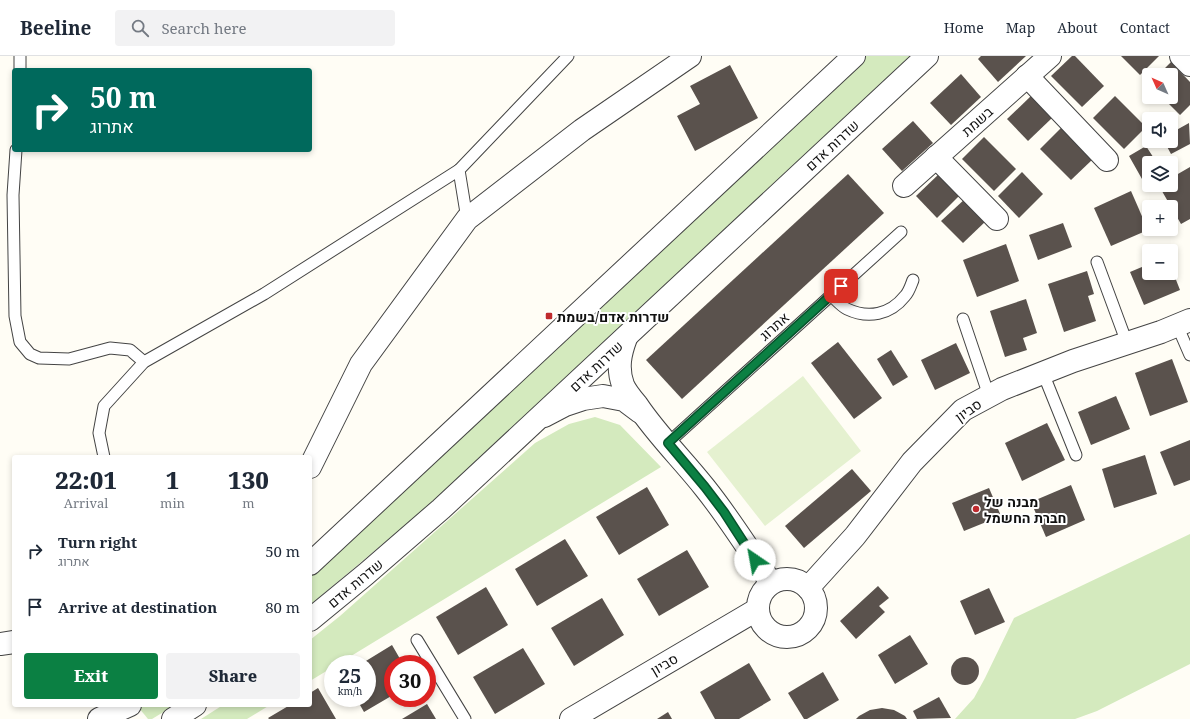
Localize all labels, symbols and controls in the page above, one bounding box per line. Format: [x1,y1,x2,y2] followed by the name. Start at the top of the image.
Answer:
[115,10,395,46] search box
[20,15,91,41] text: Beeline
[129,17,151,39] icon: search
[161,18,247,38] text: Search here
[944,18,984,37] text: Home
[1006,18,1035,37] text: Map
[1057,18,1098,37] text: About
[1120,18,1170,37] text: Contact
[1142,68,1178,104] north arrow
[1142,68,1178,280] map controls
[90,78,157,116] text: 50 m
[24,84,76,136] icon: right
[957,101,997,140] street label: בשמת
[1142,112,1178,148] button: sound
[90,114,134,138] text: אתרוג
[801,115,863,175] street label: שדרות אדם
[1142,156,1178,192] button: layers
[1142,200,1178,236] button: +
[1142,244,1178,280] button: −
[824,269,858,303] pin
[830,275,852,297] icon: arrive
[557,307,669,326] place label: שדרות אדם/בשמת
[755,308,793,344] street label: אתרוג
[544,311,554,321] marker: שדרות אדם/בשמת
[565,336,627,396] street label: שדרות אדם
[951,394,985,426] street label: סביון
[55,463,117,496] text: 22:01
[166,463,179,496] text: 1
[228,463,269,496] text: 130
[984,492,1066,527] place label: מבנה של חברת החשמל
[64,494,108,512] text: Arrival
[160,494,185,512] text: min
[242,494,255,512] text: m
[971,504,981,514] marker: מבנה של חברת החשמל
[58,532,137,552] text: Turn right
[734,539,776,581] position arrow
[24,540,46,562] icon: right
[265,541,300,561] text: 50 m
[58,552,90,570] text: אתרוג
[323,554,387,612] street label: שדרות אדם
[24,596,46,618] icon: arrive
[58,597,217,617] text: Arrive at destination
[265,597,300,617] text: 80 m
[647,649,681,679] street label: סביון
[24,653,158,699] button: Exit
[166,653,300,699] button: Share
[384,655,436,707] speed limit sign: 30
[339,662,361,689] text: 25
[338,684,362,698] text: km/h

